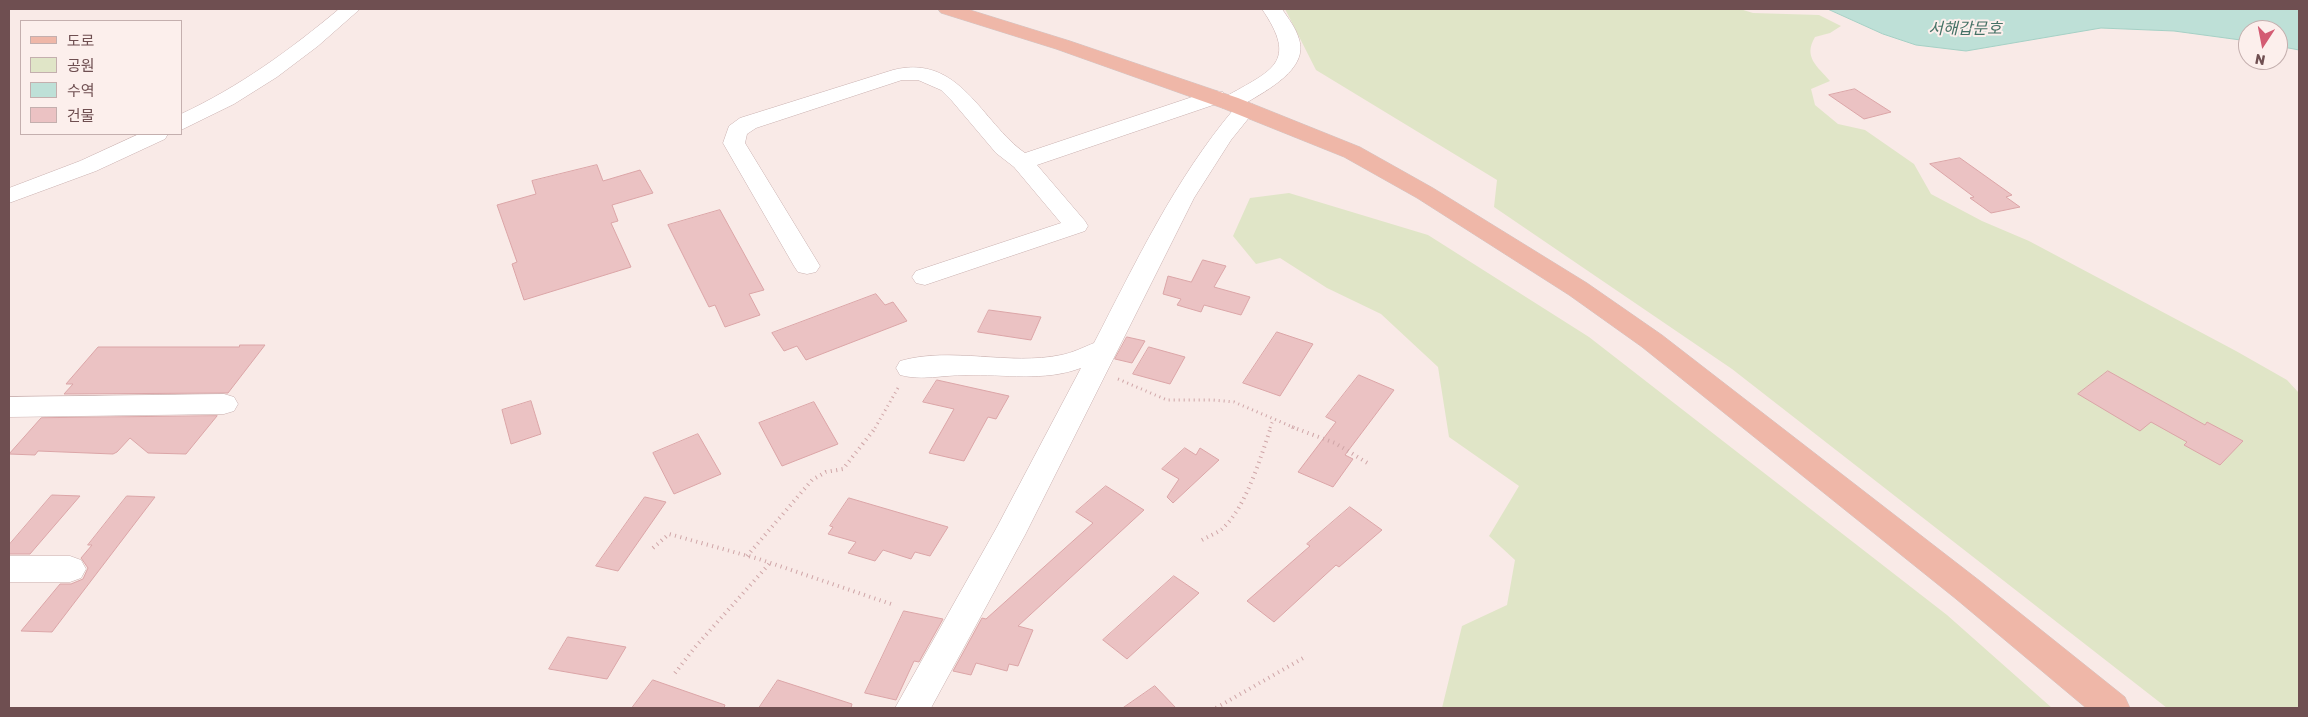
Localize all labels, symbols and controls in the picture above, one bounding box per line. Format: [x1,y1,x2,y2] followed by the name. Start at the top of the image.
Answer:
[1928,19,2002,39] water label: 서해갑문호
[20,20,182,135] legend
[2238,20,2288,70] north arrow
[67,32,95,50] text: 도로
[2254,50,2267,69] text: N
[67,57,95,75] text: 공원
[67,82,95,100] text: 수역
[67,107,95,125] text: 건물

